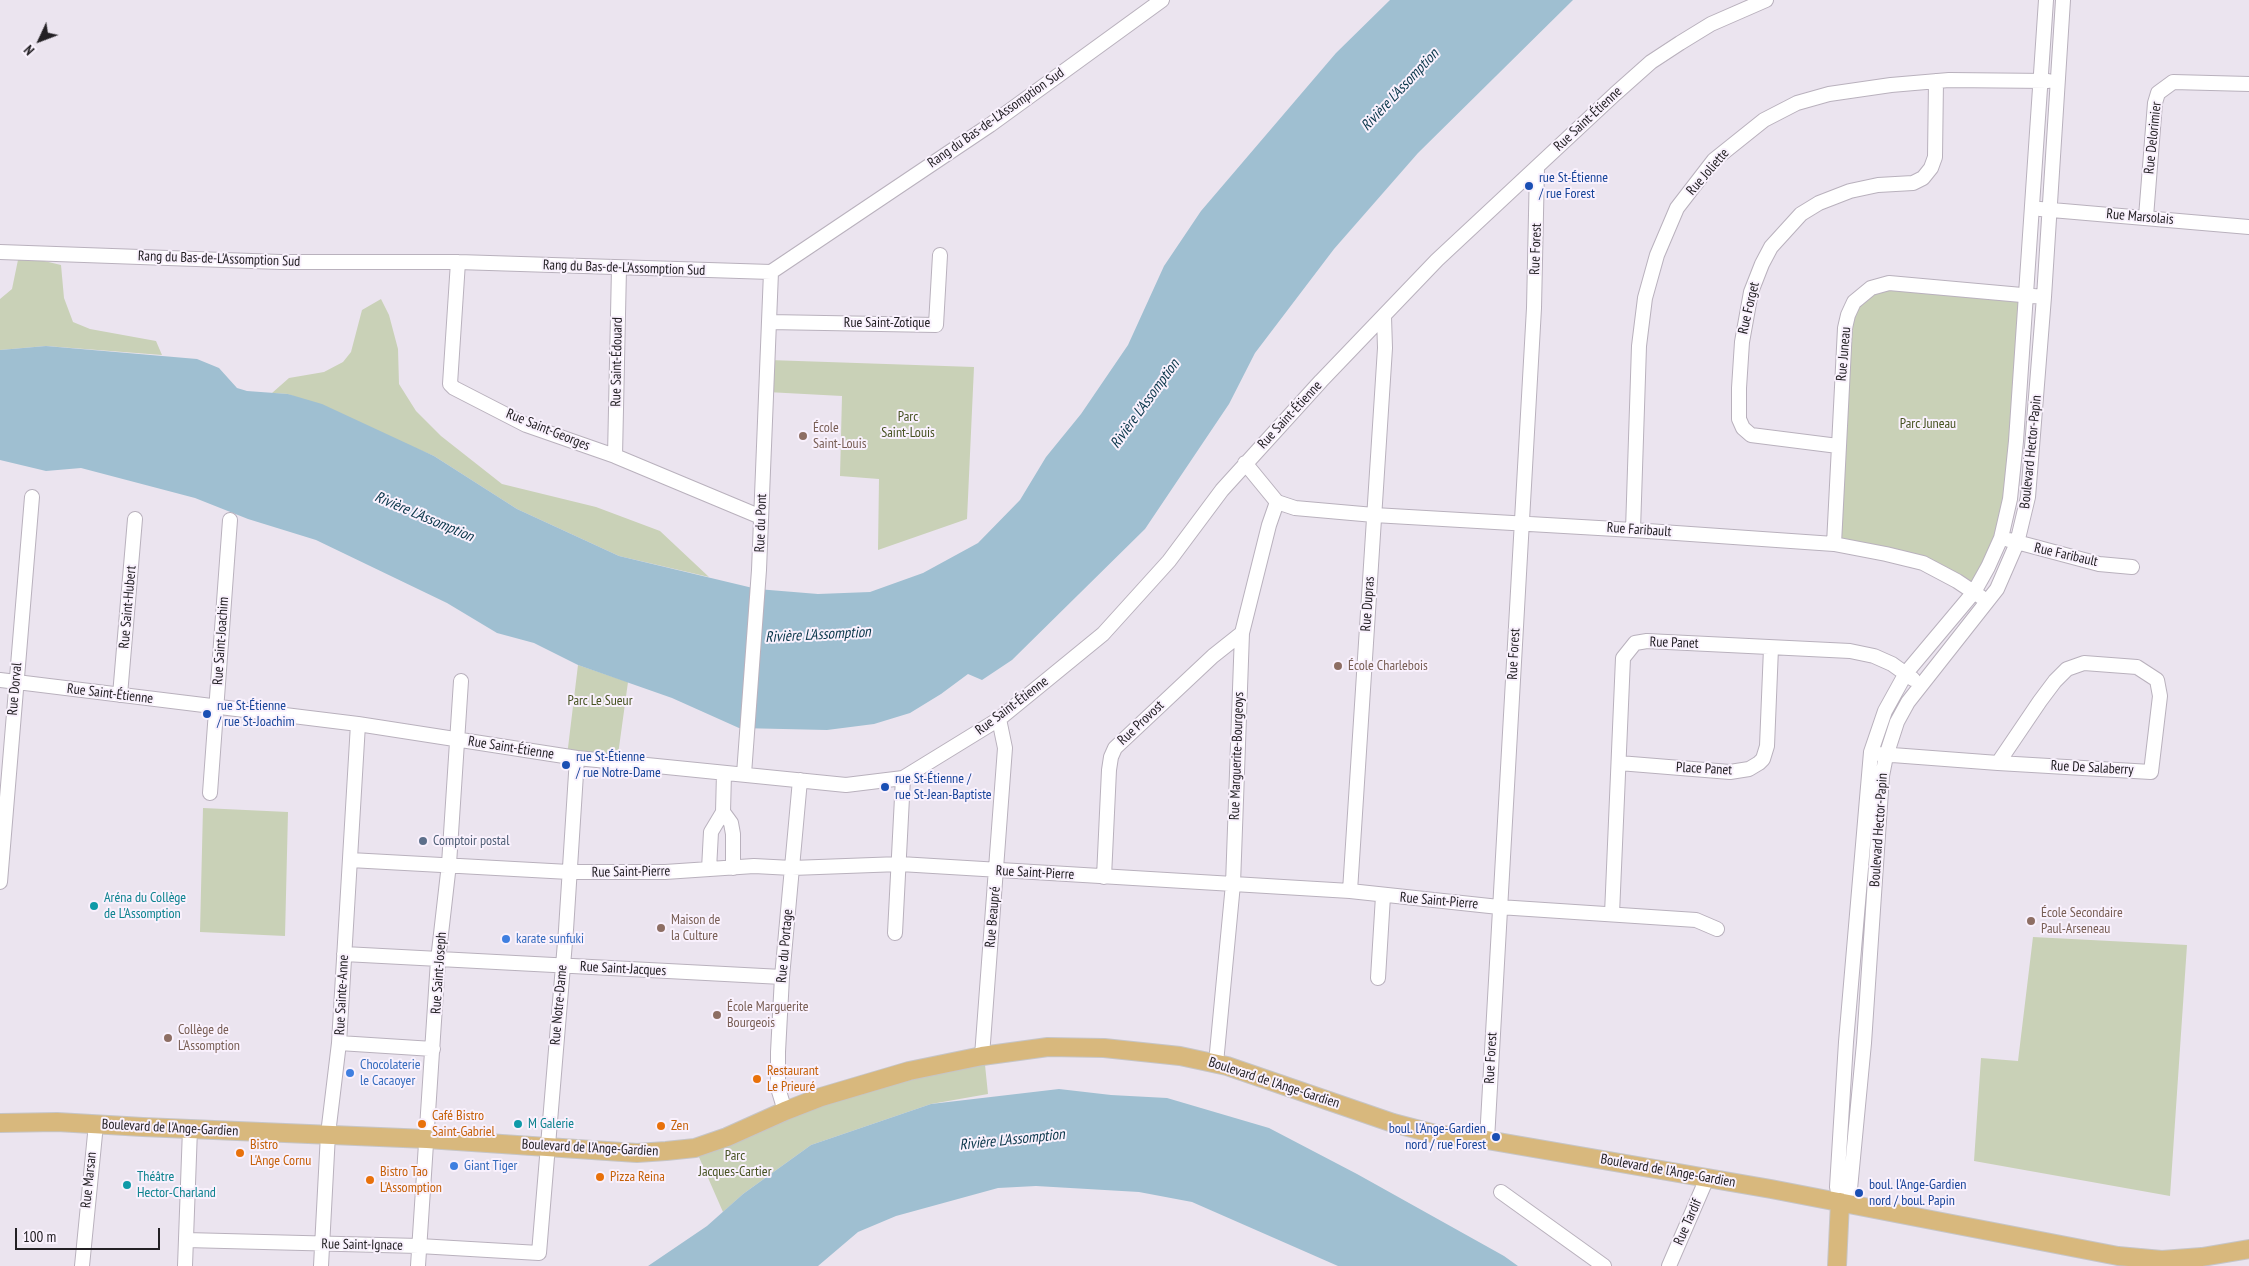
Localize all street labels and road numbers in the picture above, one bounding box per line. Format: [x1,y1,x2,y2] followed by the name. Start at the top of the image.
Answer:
[925,65,1067,171] street label: Rang du Bas-de-L'Assomption Sud
[1551,83,1625,155] street label: Rue Saint-Étienne
[2141,101,2165,175] street label: Rue Delorimier
[1683,145,1733,199] street label: Rue Joliette
[2106,206,2174,228] street label: Rue Marsolais
[1527,223,1545,275] street label: Rue Forest
[137,248,301,270] street label: Rang du Bas-de-L'Assomption Sud
[542,257,706,279] street label: Rang du Bas-de-L'Assomption Sud
[1735,280,1763,336] street label: Rue Forget
[844,315,930,331] street label: Rue Saint-Zotique
[608,317,626,407] street label: Rue Saint-Édouard
[1833,326,1855,382] street label: Rue Juneau
[1254,378,1326,452] street label: Rue Saint-Étienne
[2017,394,2045,510] street label: Boulevard Hector-Papin
[504,406,592,454] street label: Rue Saint-Georges
[752,493,770,553] street label: Rue du Pont
[1606,519,1672,541] street label: Rue Faribault
[2033,540,2099,570] street label: Rue Faribault
[116,565,140,649] street label: Rue Saint-Hubert
[1358,576,1378,632] street label: Rue Dupras
[210,596,232,686] street label: Rue Saint-Joachim
[1504,628,1524,680] street label: Rue Forest
[1649,634,1699,652] street label: Rue Panet
[4,662,26,716] street label: Rue Dorval
[972,673,1052,739] street label: Rue Saint-Étienne
[66,680,154,708] street label: Rue Saint-Étienne
[1226,692,1248,820] street label: Rue Marguerite-Bourgeoys
[1114,697,1168,749] street label: Rue Provost
[467,733,555,763] street label: Rue Saint-Étienne
[2050,757,2134,779] street label: Rue De Salaberry
[1676,759,1732,779] street label: Place Panet
[1867,773,1891,887] street label: Boulevard Hector-Papin
[592,863,670,881] street label: Rue Saint-Pierre
[995,863,1075,883] street label: Rue Saint-Pierre
[982,886,1004,948] street label: Rue Beaupré
[1399,889,1479,913] street label: Rue Saint-Pierre
[773,908,797,984] street label: Rue du Portage
[428,931,450,1015] street label: Rue Saint-Joseph
[332,954,352,1036] street label: Rue Sainte-Anne
[579,958,667,980] street label: Rue Saint-Jacques
[547,964,571,1046] street label: Rue Notre-Dame
[1481,1032,1501,1084] street label: Rue Forest
[1206,1054,1342,1112] street label: Boulevard de l'Ange-Gardien
[101,1116,239,1140] street label: Boulevard de l'Ange-Gardien
[521,1136,659,1160] street label: Boulevard de l'Ange-Gardien
[78,1151,100,1209] street label: Rue Marsan
[1599,1151,1737,1191] street label: Boulevard de l'Ange-Gardien
[1670,1196,1706,1248] street label: Rue Tardif
[321,1236,403,1254] street label: Rue Saint-Ignace

